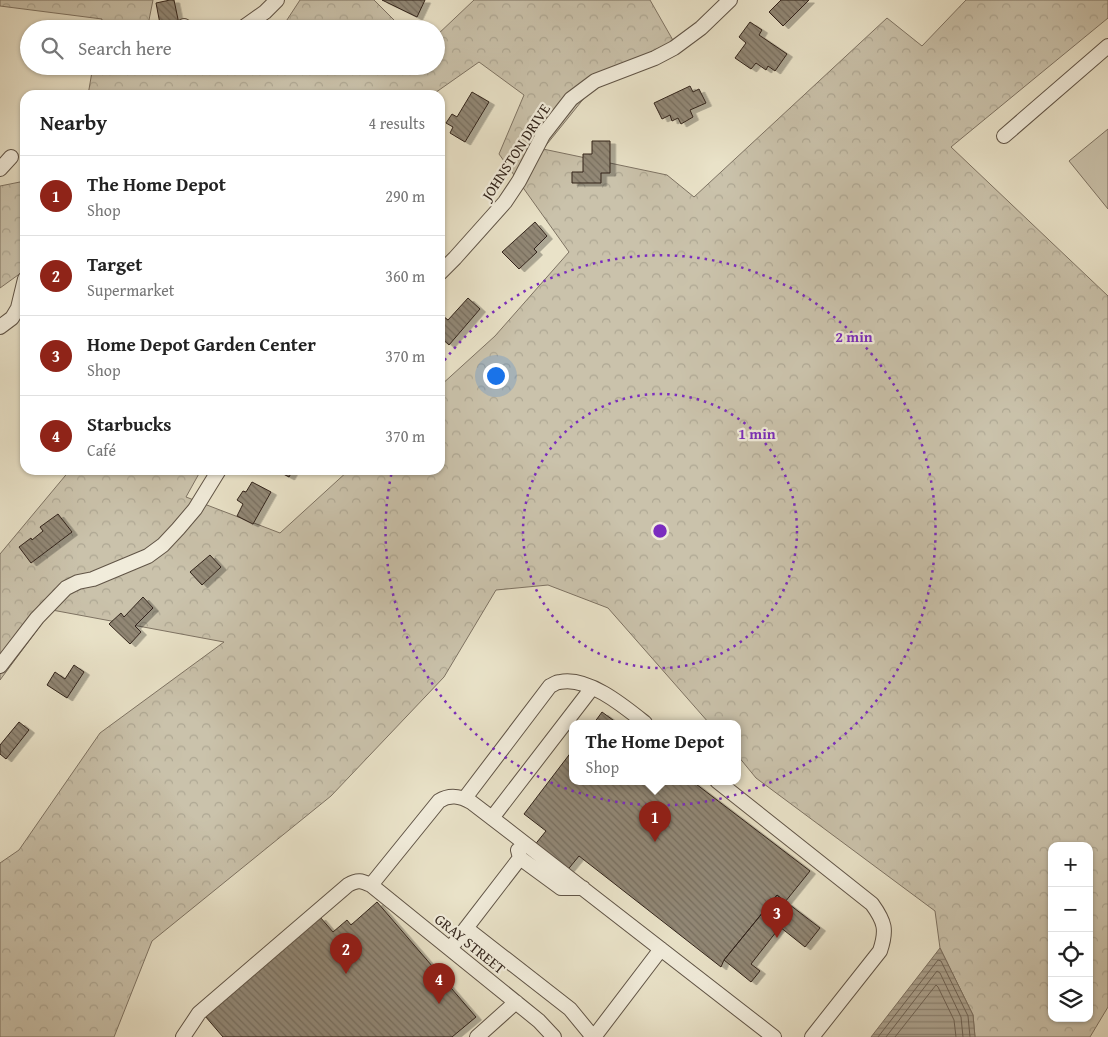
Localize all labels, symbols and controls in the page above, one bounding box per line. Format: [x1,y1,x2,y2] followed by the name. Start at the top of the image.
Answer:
[20,20,445,75] search box
[38,34,66,62] icon: search
[78,34,172,62] text: Search here
[475,99,555,206] street label: JOHNSTON DRIVE
[40,107,107,138] text: Nearby
[368,111,425,135] text: 4 results
[87,170,226,198] text: The Home Depot
[52,184,60,208] text: 1
[385,184,425,208] text: 290 m
[87,198,121,222] text: Shop
[87,250,142,278] text: Target
[52,264,60,288] text: 2
[385,264,425,288] text: 360 m
[87,278,174,302] text: Supermarket
[835,326,873,347] text: 2 min
[87,330,316,358] text: Home Depot Garden Center
[52,344,60,368] text: 3
[385,344,425,368] text: 370 m
[87,358,121,382] text: Shop
[483,363,509,389] your location
[87,410,171,438] text: Starbucks
[738,423,776,444] text: 1 min
[52,424,60,448] text: 4
[385,424,425,448] text: 370 m
[87,438,116,462] text: Café
[651,522,669,540] centre of rings
[569,720,741,785] popup
[586,727,724,755] text: The Home Depot
[586,755,619,779] text: Shop
[639,801,671,842] pin: 1
[1048,842,1093,1022] map controls
[1048,842,1093,887] button: +
[1048,887,1093,932] button: −
[761,897,793,938] pin: 3
[430,909,511,979] street label: GRAY STREET
[1048,932,1093,977] button: locate
[330,933,362,974] pin: 2
[423,963,455,1004] pin: 4
[1048,977,1093,1022] button: layers

